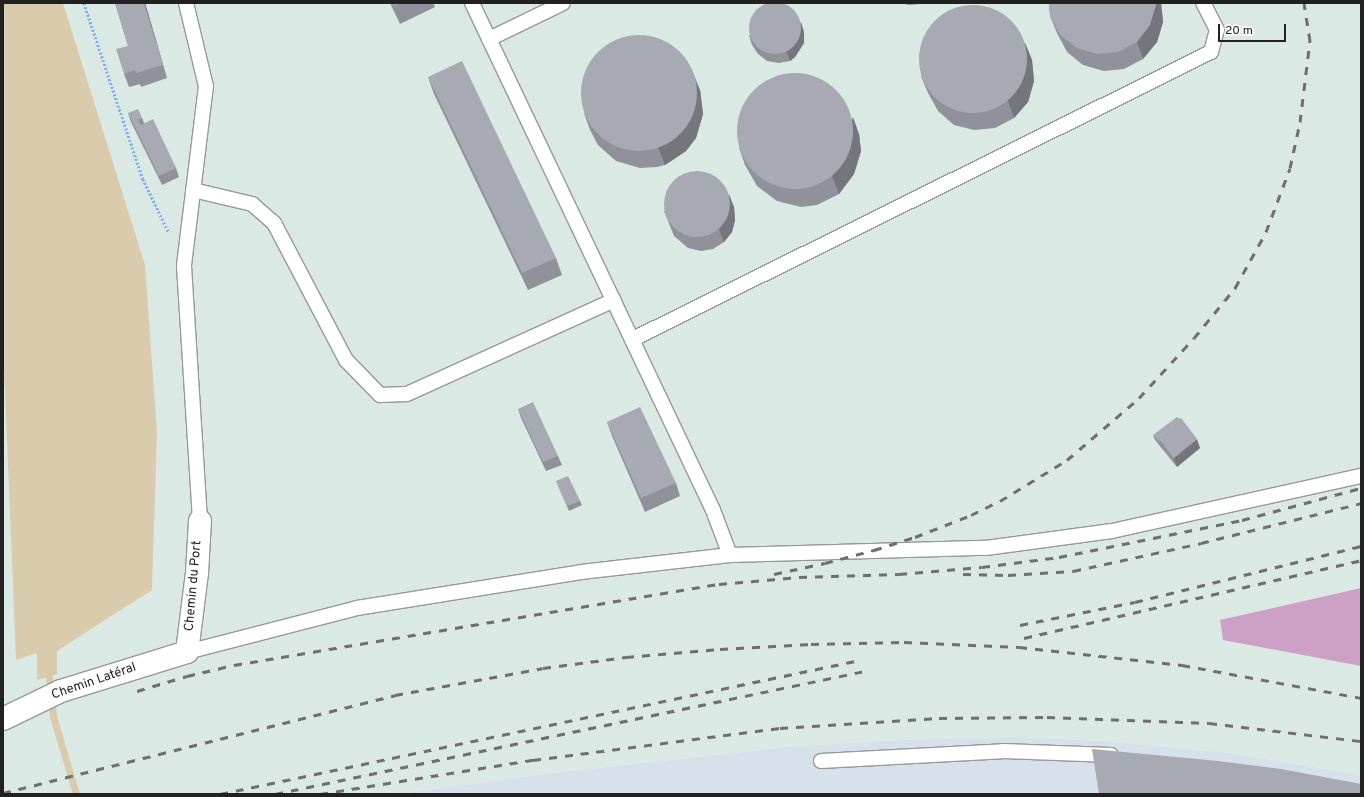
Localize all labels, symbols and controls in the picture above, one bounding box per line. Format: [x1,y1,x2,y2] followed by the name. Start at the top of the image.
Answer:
[1220,16,1288,42] scale bar
[1225,23,1253,39] text: 20 m
[182,540,206,632] street label: Chemin du Port
[50,660,138,704] street label: Chemin Latéral

